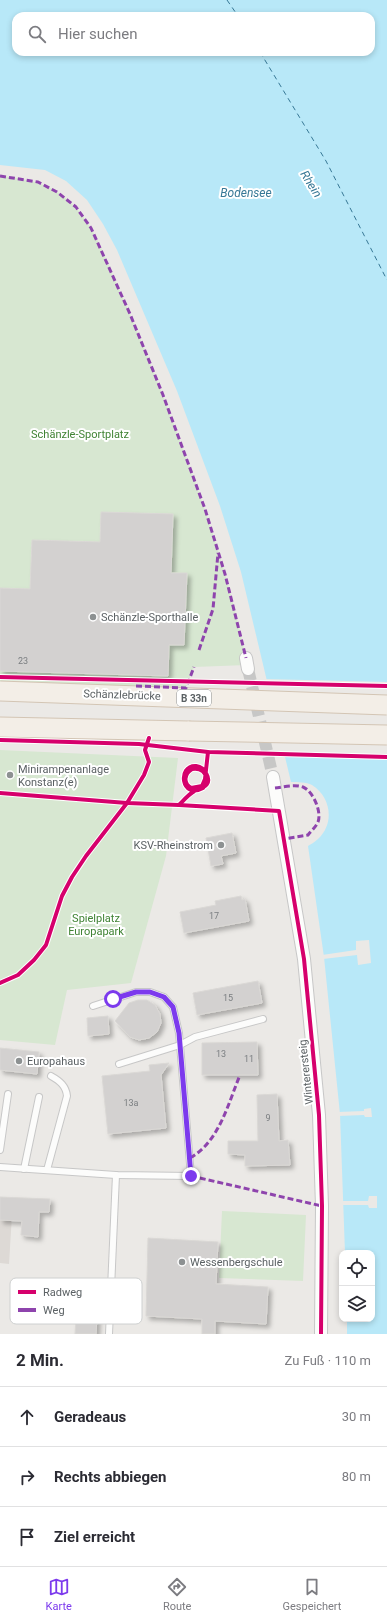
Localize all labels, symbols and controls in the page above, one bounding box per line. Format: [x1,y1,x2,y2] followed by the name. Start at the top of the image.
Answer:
[12,12,375,56] search box
[26,23,48,45] icon: search
[58,25,137,43] text: Hier suchen
[297,168,325,200] water label: Rhein
[220,186,272,200] water label: Bodensee
[31,428,129,441] park label: Schänzle-Sportplatz
[101,611,198,624] place label: Schänzle-Sporthalle
[88,612,98,622] marker: Schänzle-Sporthalle
[18,656,28,666] house number: 23
[83,687,161,703] street label: Schänzlebrücke
[177,690,211,706] road number: B 33n
[18,763,109,789] place label: Minirampenanlage Konstanz(e)
[5,770,15,780] marker: Minirampenanlage Konstanz(e)
[133,839,213,852] place label: KSV-Rheinstrom
[216,840,226,850] marker: KSV-Rheinstrom
[209,911,219,921] house number: 17
[68,912,124,938] park label: Spielplatz Europapark
[104,990,122,1008] route start
[223,993,233,1003] house number: 15
[296,1039,316,1105] street label: Winterersteig
[216,1049,226,1059] house number: 13
[244,1054,254,1064] house number: 11
[27,1055,85,1068] place label: Europahaus
[14,1056,24,1066] marker: Europahaus
[123,1098,139,1108] house number: 13a
[265,1113,271,1123] house number: 9
[182,1167,200,1185] route end
[339,1250,375,1322] map controls
[339,1250,375,1286] button: locate
[190,1256,283,1269] place label: Wessenbergschule
[177,1257,187,1267] marker: Wessenbergschule
[10,1278,142,1324] legend
[43,1286,82,1299] text: Radweg
[339,1286,375,1322] button: layers
[43,1304,65,1317] text: Weg
[16,1350,64,1370] text: 2 Min.
[285,1353,371,1368] text: Zu Fuß · 110 m
[16,1406,38,1428] icon: ahead
[54,1408,126,1426] text: Geradeaus
[342,1409,371,1424] text: 30 m
[16,1466,38,1488] icon: right
[54,1468,167,1486] text: Rechts abbiegen
[342,1469,371,1484] text: 80 m
[16,1526,38,1548] icon: arrive
[54,1528,135,1546] text: Ziel erreicht
[46,1576,72,1613] tab: Karte
[163,1576,191,1613] tab: Route
[283,1576,341,1613] tab: Gespeichert

